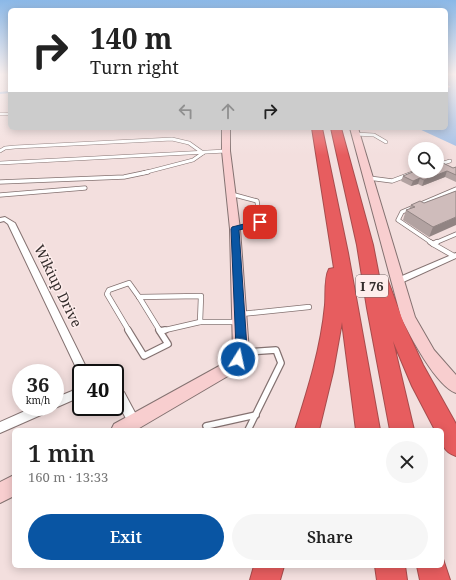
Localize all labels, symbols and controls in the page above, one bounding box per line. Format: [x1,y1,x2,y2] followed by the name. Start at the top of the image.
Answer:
[90,19,172,57] text: 140 m
[24,24,76,76] icon: right
[90,55,179,79] text: Turn right
[175,100,197,122] icon: left
[217,100,239,122] icon: ahead
[259,100,281,122] icon: right
[408,142,444,178] map controls
[408,142,444,178] button: search
[243,205,277,239] pin
[249,211,271,233] icon: arrive
[30,241,87,330] street label: Wikiup Drive
[356,275,388,297] road number: I 76
[217,338,259,380] position arrow
[72,364,124,416] speed limit sign: 40
[27,371,49,398] text: 36
[26,393,50,407] text: km/h
[28,436,95,469] text: 1 min
[386,441,428,483] button: close
[28,468,108,486] text: 160 m · 13:33
[28,514,224,560] button: Exit
[232,514,428,560] button: Share

